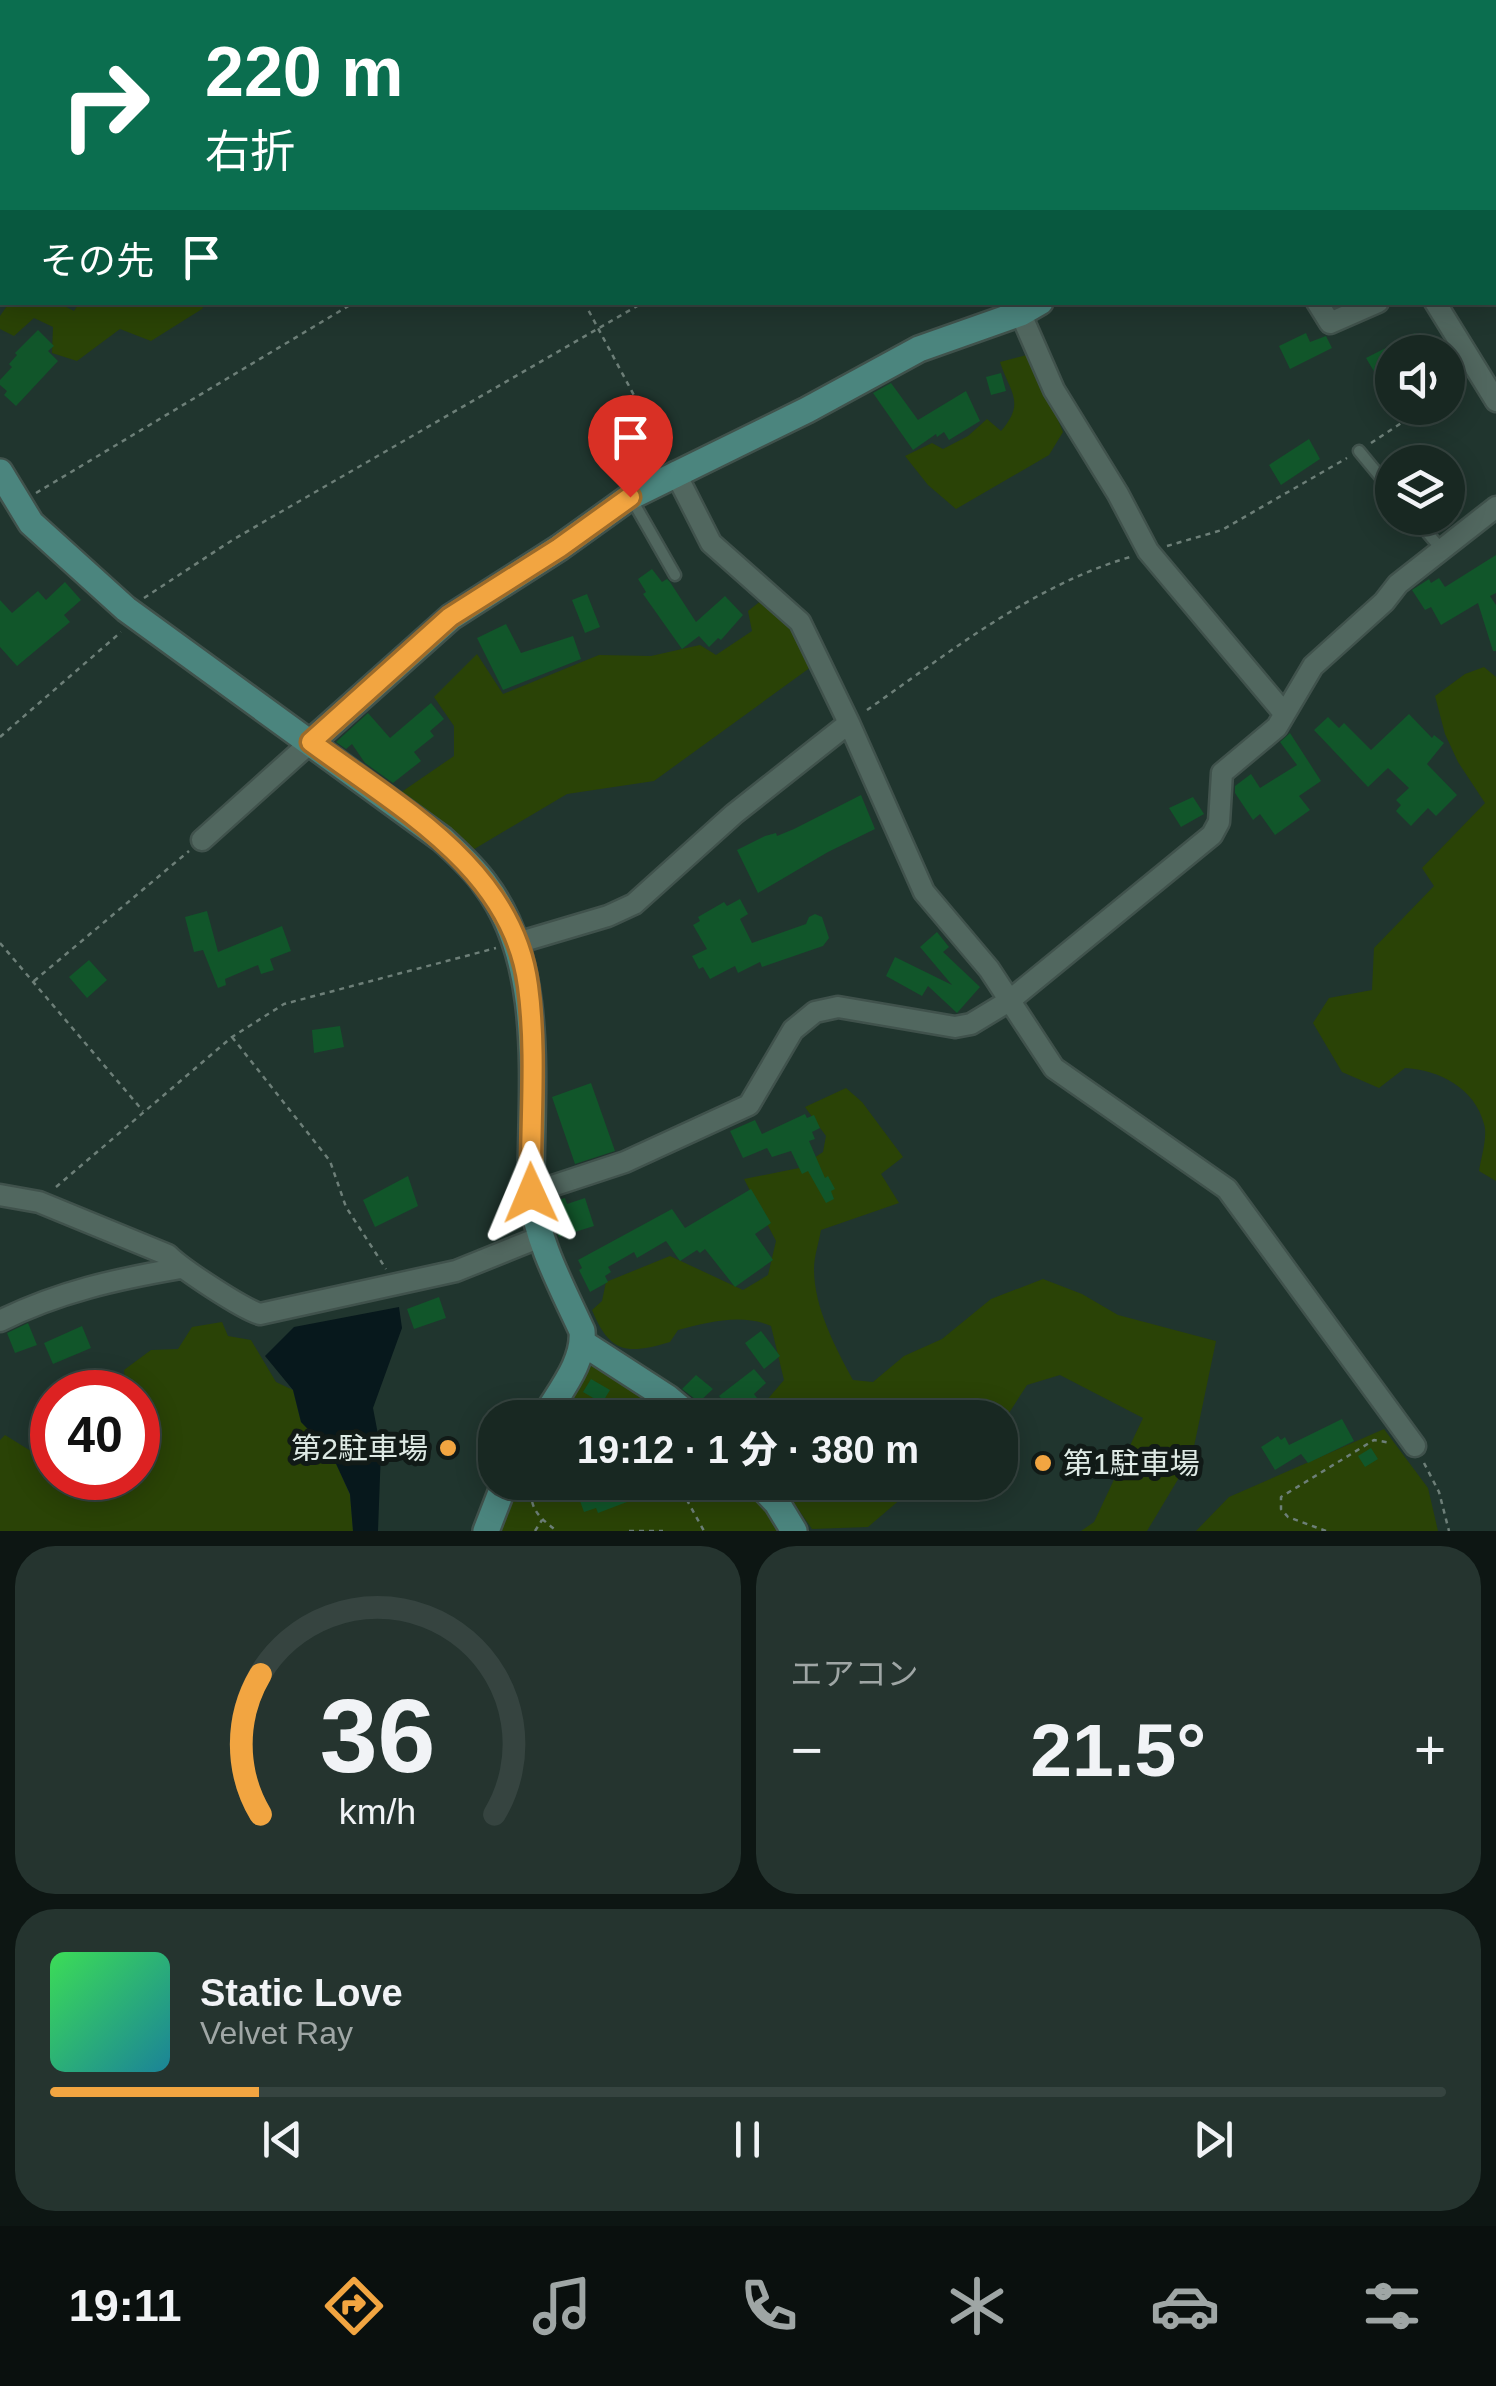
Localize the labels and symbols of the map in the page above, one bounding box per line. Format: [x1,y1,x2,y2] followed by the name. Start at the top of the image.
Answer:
[588,395,673,498] pin
[479,1141,583,1245] position arrow
[30,1370,160,1500] speed limit sign: 40
[291,1432,428,1465] place label: 第2駐車場
[437,1437,459,1459] marker: 第2駐車場
[1063,1447,1200,1480] place label: 第1駐車場
[1032,1452,1054,1474] marker: 第1駐車場

